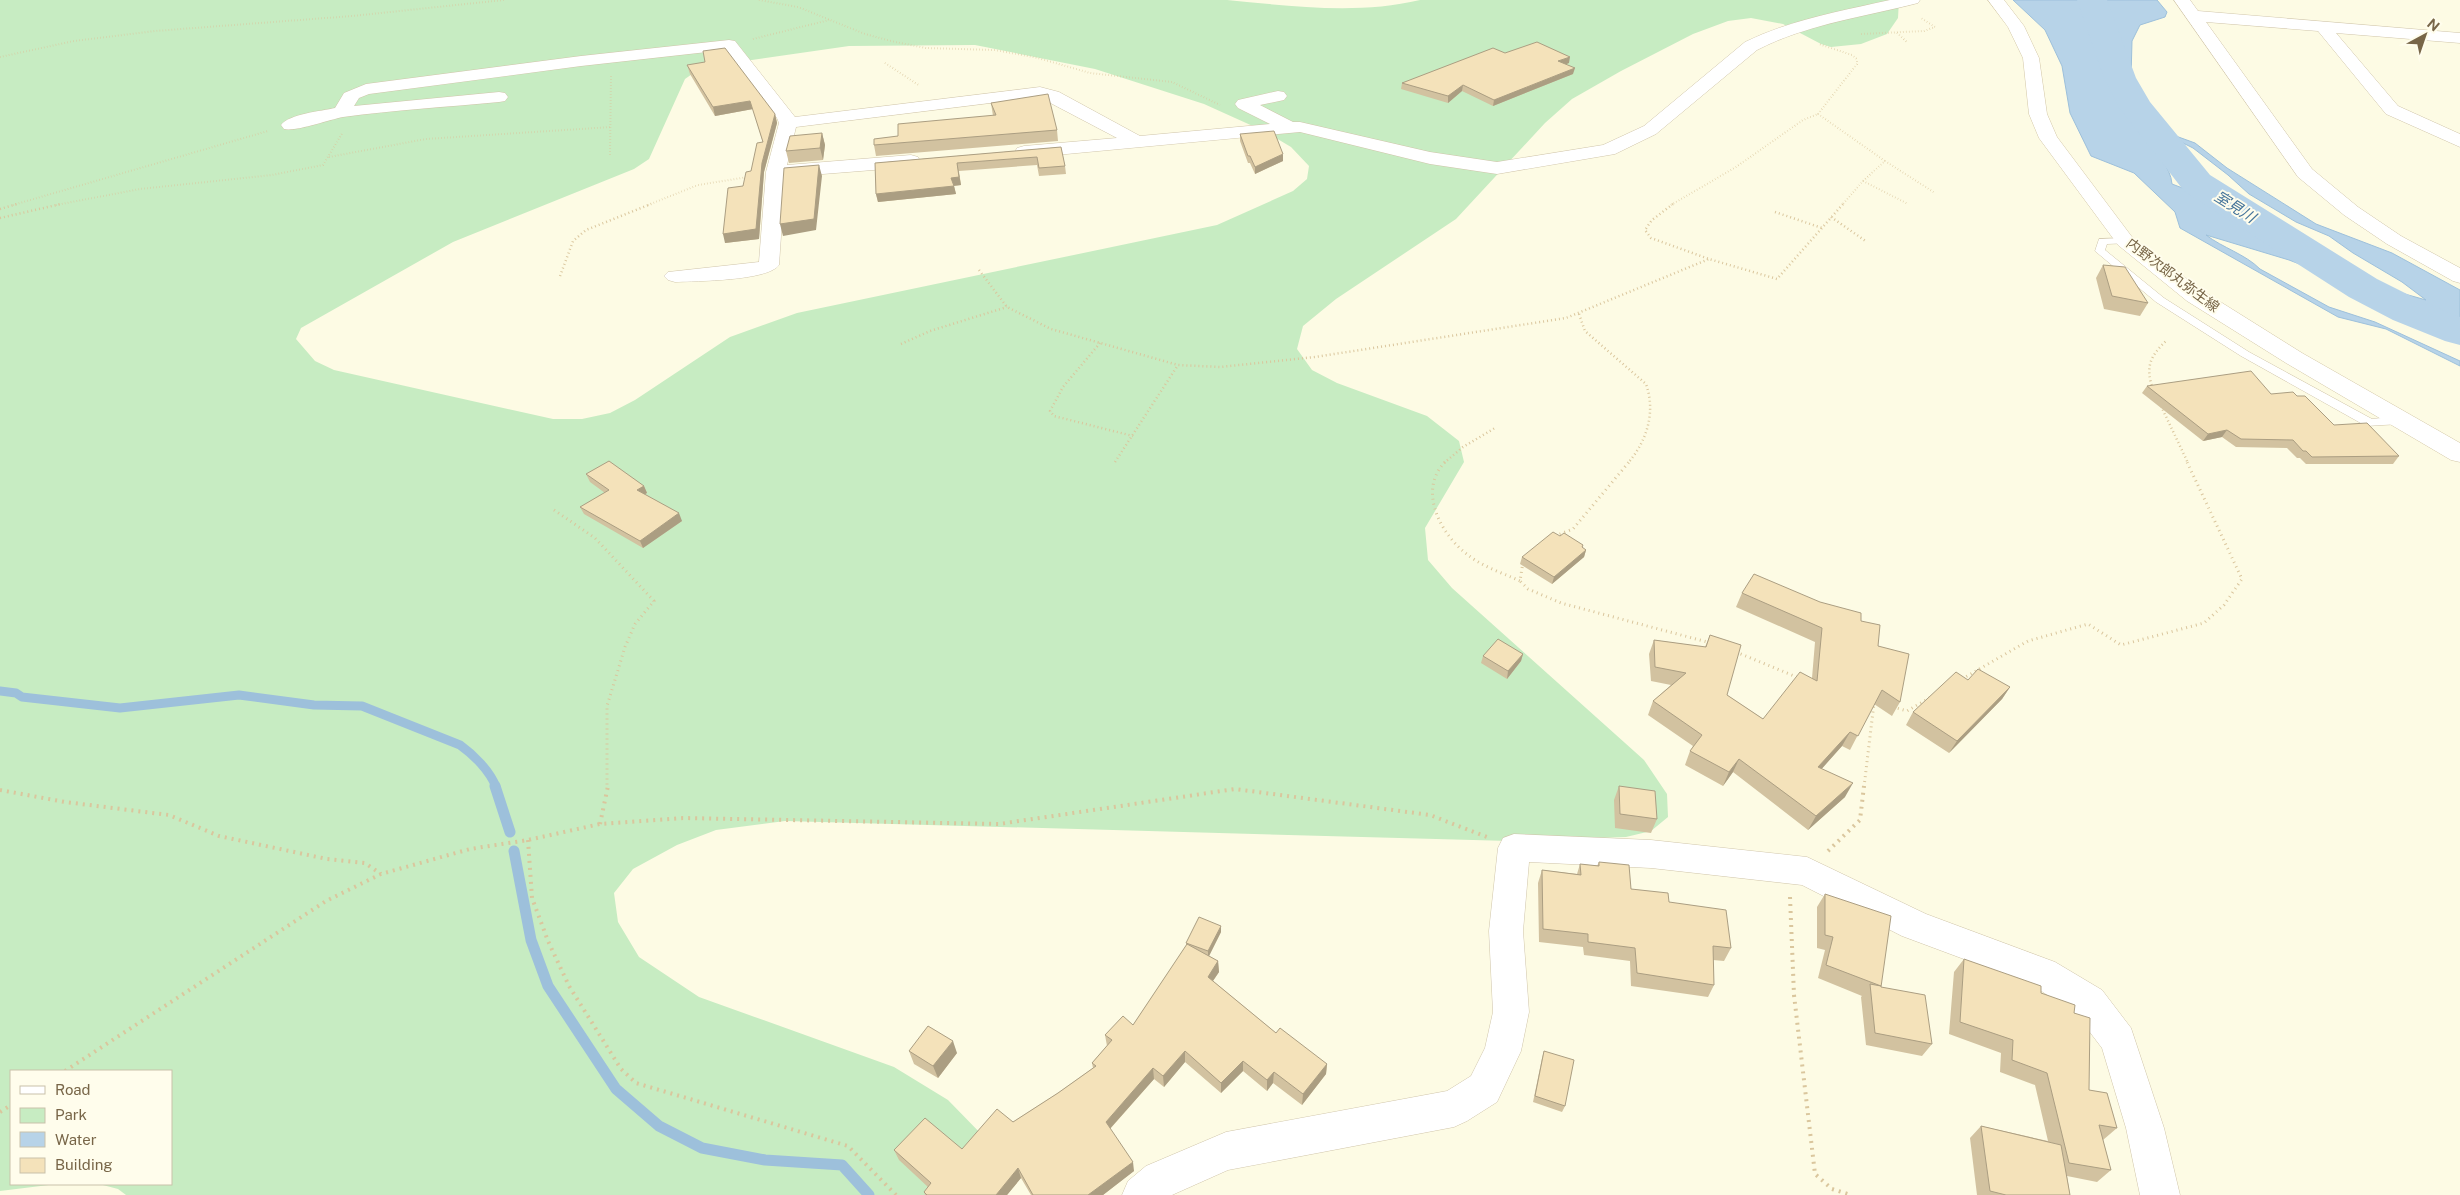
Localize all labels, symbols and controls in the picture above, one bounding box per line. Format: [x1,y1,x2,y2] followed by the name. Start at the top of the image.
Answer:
[2400,10,2450,60] north arrow
[2424,15,2443,35] text: N
[2212,187,2261,227] water label: 室見川
[2123,235,2223,315] street label: 内野次郎丸弥生線
[10,1070,172,1185] legend
[55,1081,91,1098] text: Road
[55,1106,87,1123] text: Park
[55,1131,97,1148] text: Water
[55,1156,113,1173] text: Building

